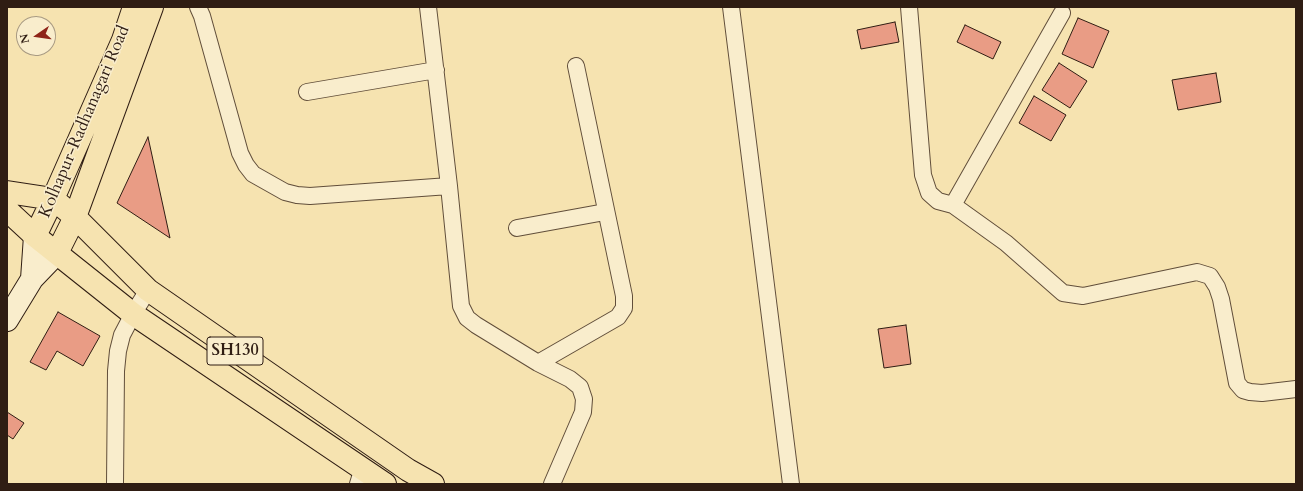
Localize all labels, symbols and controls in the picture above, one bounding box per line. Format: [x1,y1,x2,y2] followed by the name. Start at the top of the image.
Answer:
[16,16,56,56] north arrow
[35,23,135,221] street label: Kolhapur-Radhanagari Road
[16,32,33,45] text: N
[207,337,263,365] road number: SH130

